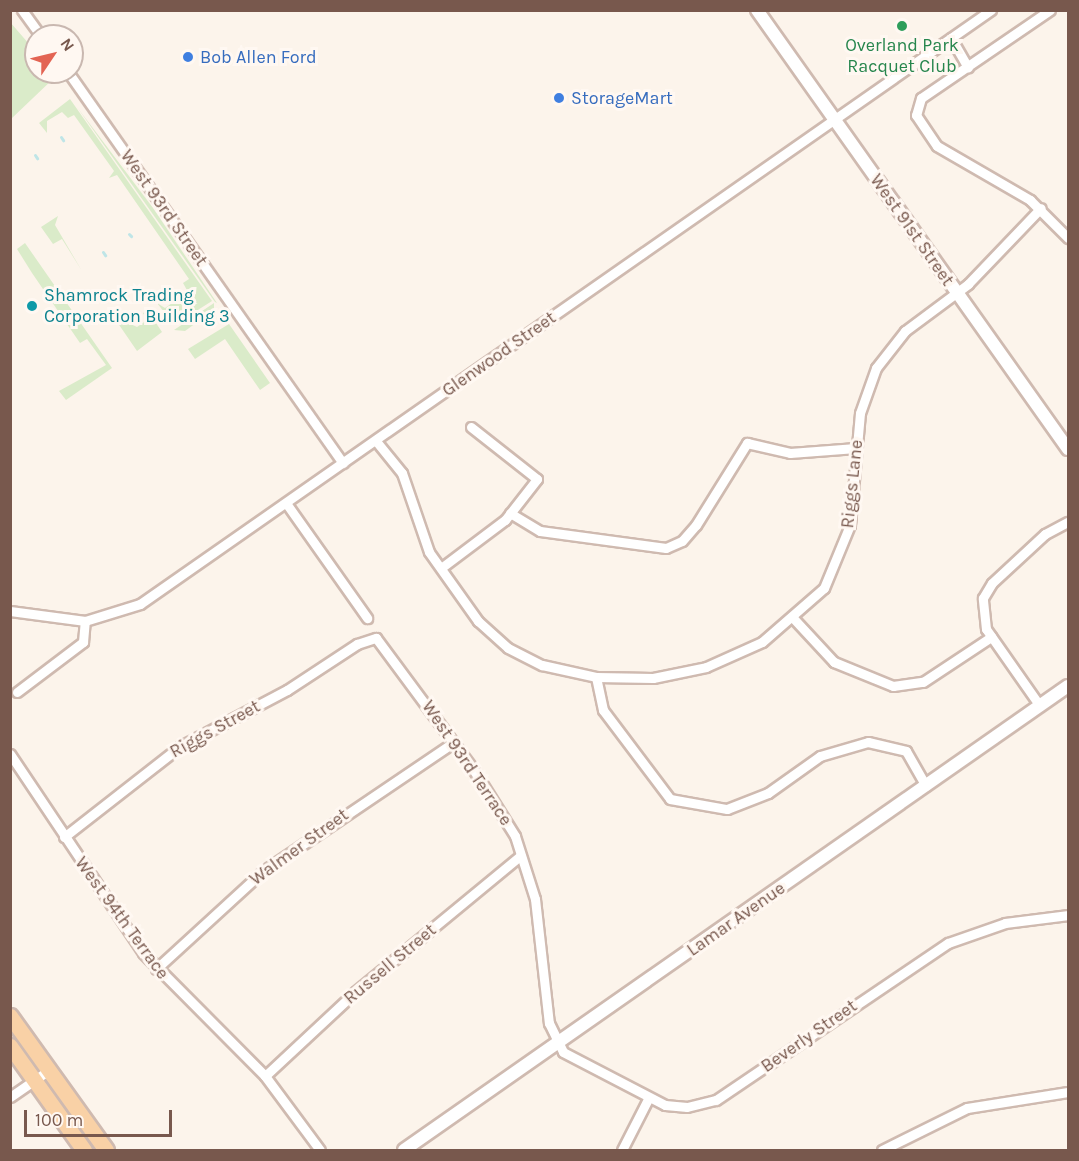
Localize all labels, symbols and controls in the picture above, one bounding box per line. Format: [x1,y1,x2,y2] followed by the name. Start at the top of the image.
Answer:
[895,19,909,33] marker: Overland Park Racquet Club
[24,24,84,84] north arrow
[56,34,79,55] text: N
[845,35,959,78] place label: Overland Park Racquet Club
[200,46,317,68] place label: Bob Allen Ford
[181,50,195,64] marker: Bob Allen Ford
[571,87,673,109] place label: StorageMart
[552,91,566,105] marker: StorageMart
[116,146,212,270] street label: West 93rd Street
[865,170,959,290] street label: West 91st Street
[44,285,230,328] place label: Shamrock Trading Corporation Building 3
[25,299,39,313] marker: Shamrock Trading Corporation Building 3
[438,307,560,401] street label: Glenwood Street
[837,439,867,529] street label: Riggs Lane
[166,695,264,763] street label: Riggs Street
[417,696,517,830] street label: West 93rd Terrace
[245,804,353,890] street label: Walmer Street
[70,853,174,983] street label: West 94th Terrace
[683,877,789,961] street label: Lamar Avenue
[339,919,441,1009] street label: Russell Street
[757,995,861,1077] street label: Beverly Street
[27,1098,176,1136] scale bar
[35,1109,83,1131] text: 100 m

